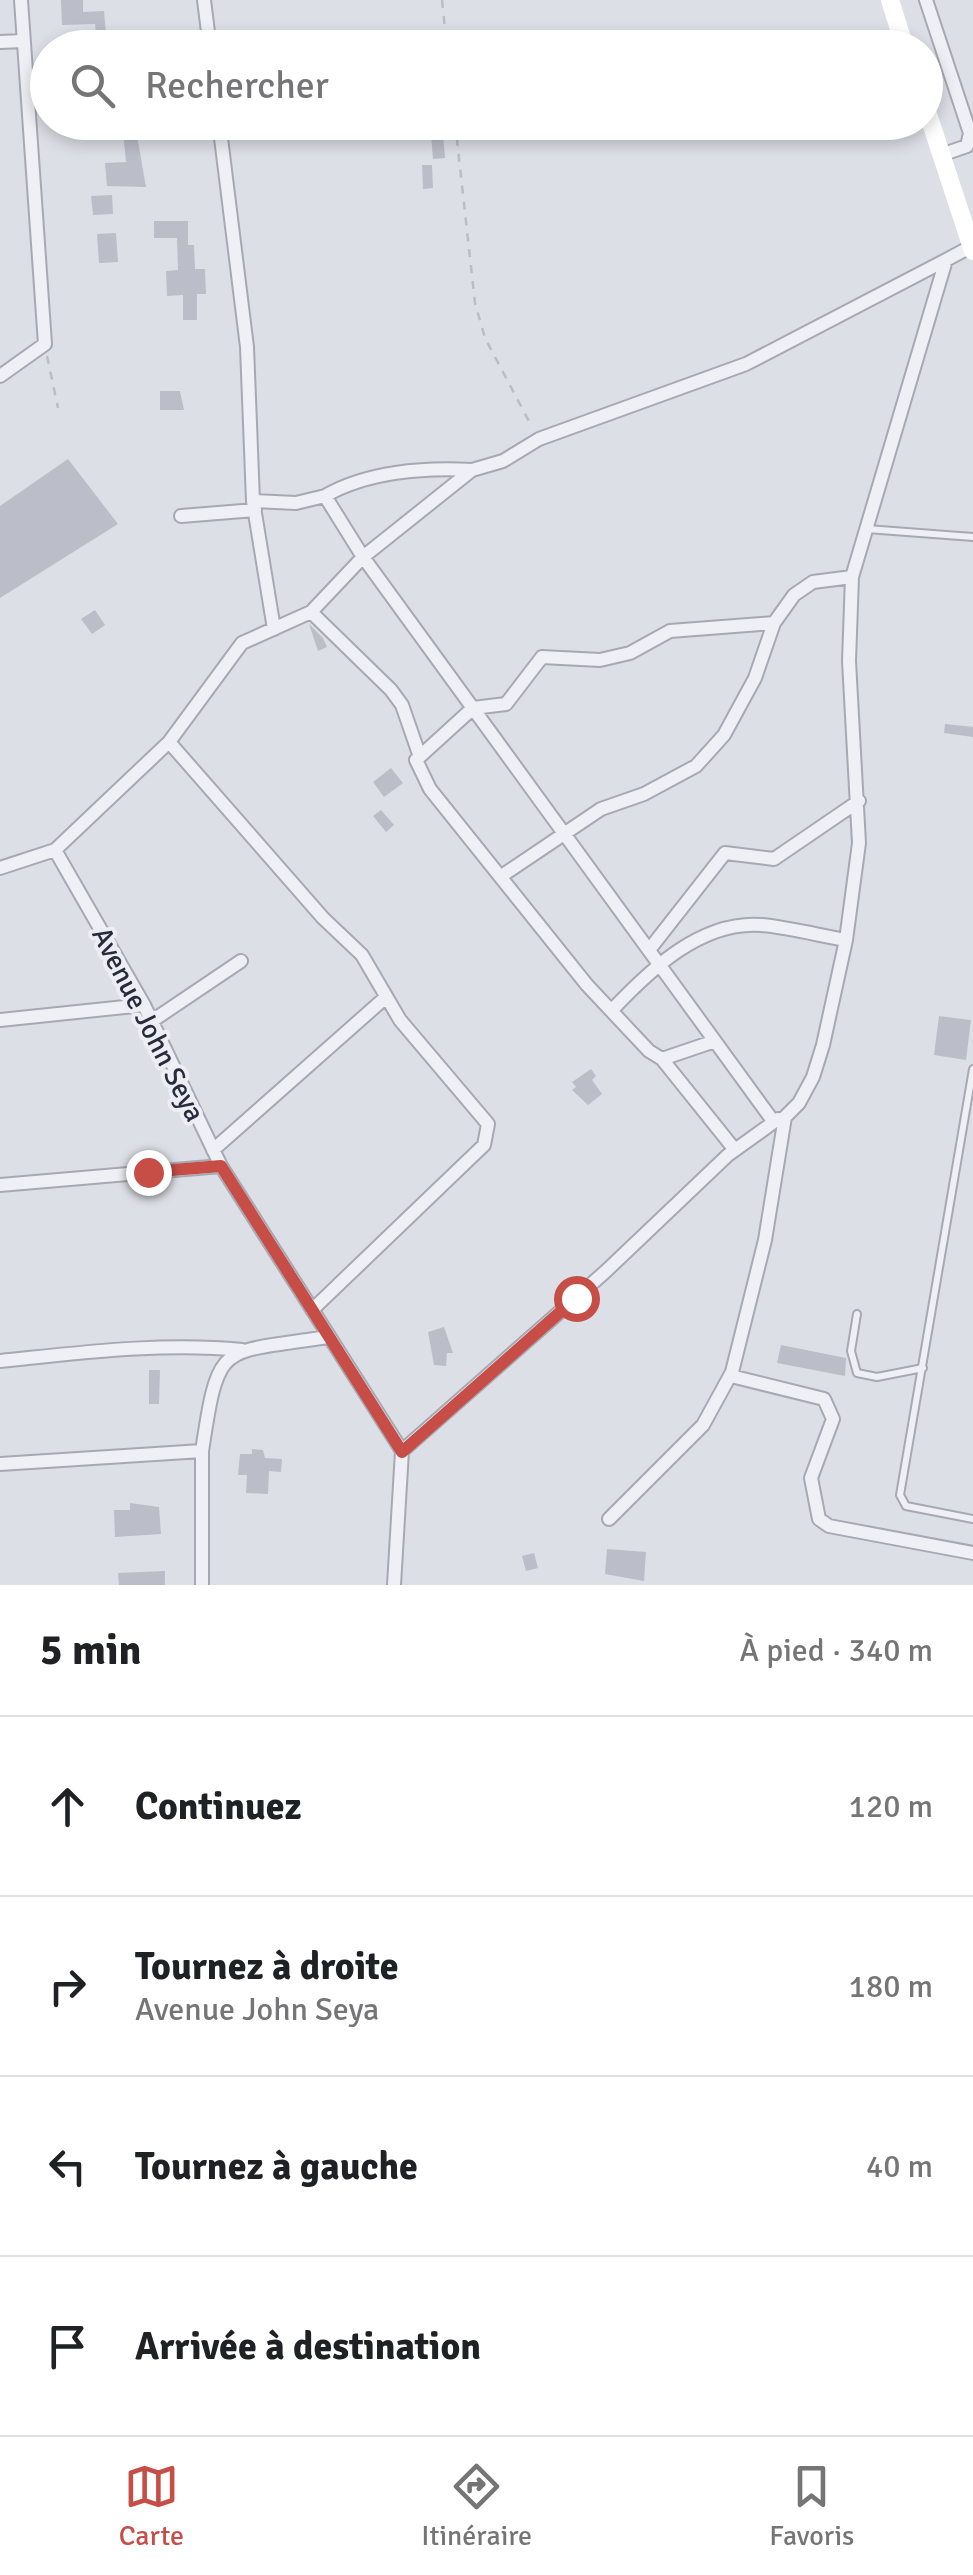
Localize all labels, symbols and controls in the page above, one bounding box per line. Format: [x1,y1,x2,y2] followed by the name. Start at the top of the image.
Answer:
[30,30,943,140] search box
[65,58,120,113] icon: search
[145,62,329,109] text: Rechercher
[84,922,212,1127] street label: Avenue John Seya
[126,1150,172,1196] route end
[554,1276,600,1322] route start
[40,1625,141,1676] text: 5 min
[740,1631,933,1670] text: À pied · 340 m
[40,1779,95,1834] icon: ahead
[135,1783,302,1830] text: Continuez
[849,1787,933,1826] text: 120 m
[135,1943,399,1990] text: Tournez à droite
[40,1959,95,2014] icon: right
[849,1967,933,2006] text: 180 m
[135,1990,379,2029] text: Avenue John Seya
[40,2139,95,2194] icon: left
[135,2143,418,2190] text: Tournez à gauche
[866,2147,933,2186] text: 40 m
[40,2319,95,2374] icon: arrive
[135,2323,481,2370] text: Arrivée à destination
[119,2459,184,2553] tab: Carte
[421,2459,532,2553] tab: Itinéraire
[769,2459,854,2553] tab: Favoris

